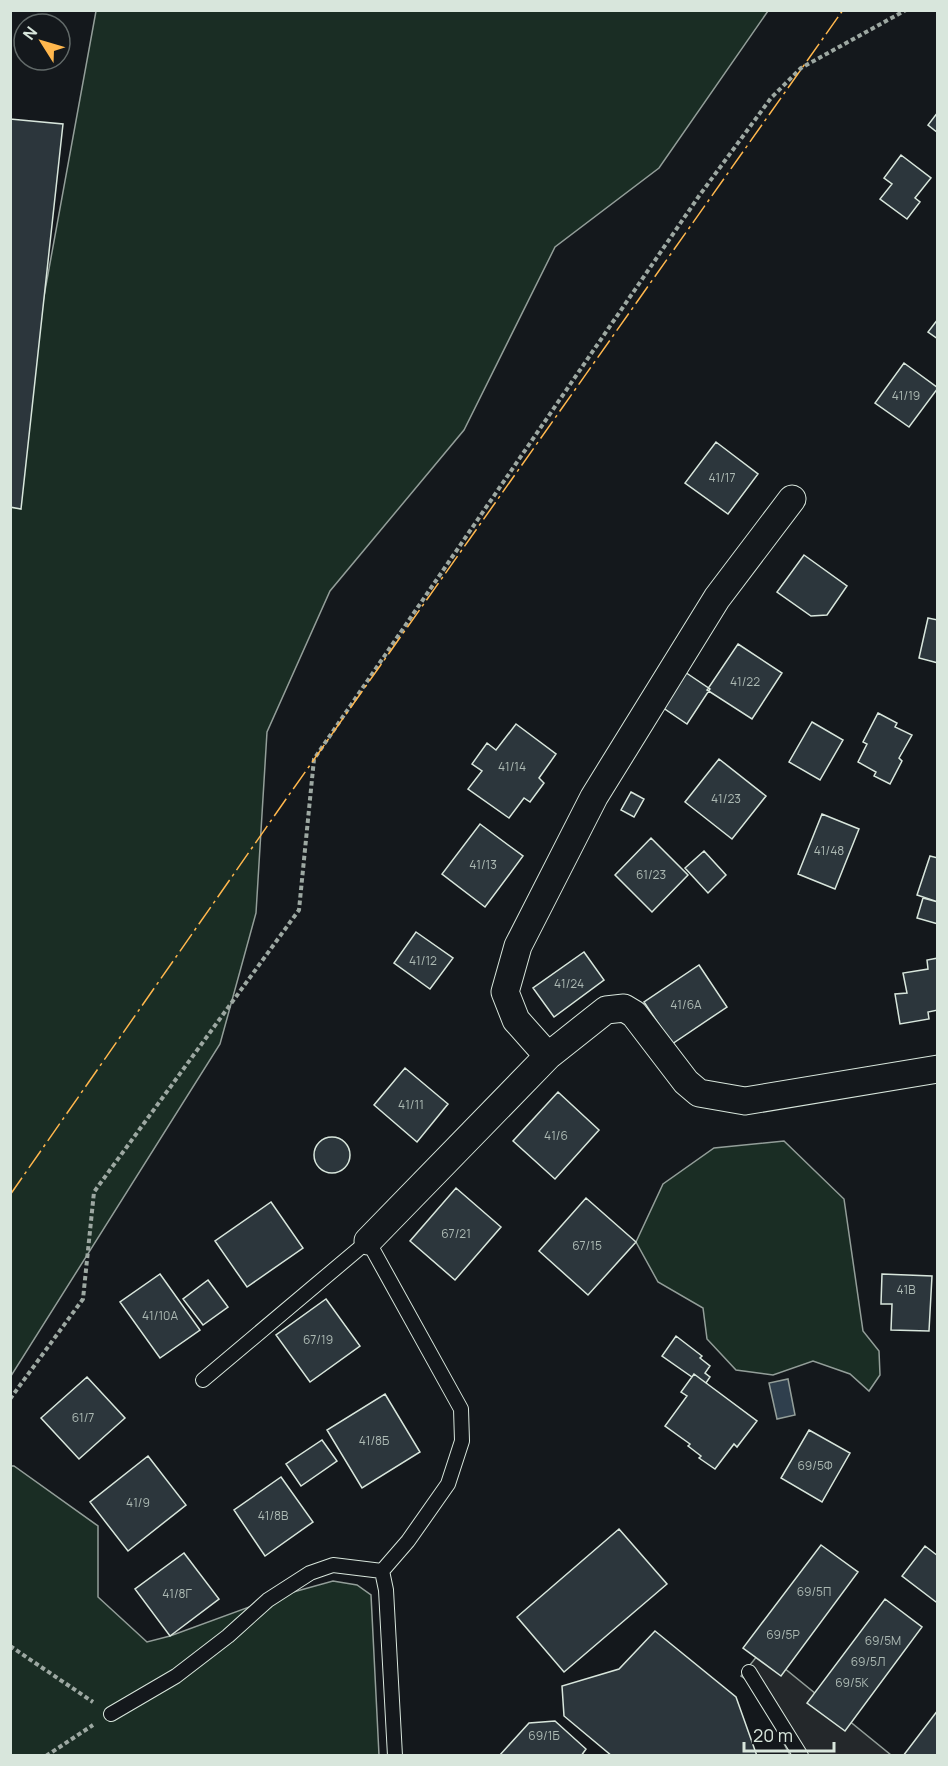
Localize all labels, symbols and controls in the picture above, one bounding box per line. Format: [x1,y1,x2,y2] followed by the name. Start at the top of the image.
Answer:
[12,12,72,72] north arrow
[18,22,42,44] text: N
[892,387,920,404] house number: 41/19
[708,469,736,486] house number: 41/17
[730,673,760,690] house number: 41/22
[498,758,526,775] house number: 41/14
[711,790,741,807] house number: 41/23
[814,842,844,859] house number: 41/48
[469,856,497,873] house number: 41/13
[636,866,666,883] house number: 61/23
[409,952,437,969] house number: 41/12
[554,975,584,992] house number: 41/24
[670,996,702,1013] house number: 41/6А
[398,1096,424,1113] house number: 41/11
[544,1127,568,1144] house number: 41/6
[441,1225,471,1242] house number: 67/21
[572,1237,602,1254] house number: 67/15
[896,1281,916,1298] house number: 41В
[142,1307,178,1324] house number: 41/10А
[303,1331,333,1348] house number: 67/19
[72,1409,94,1426] house number: 61/7
[359,1432,389,1449] house number: 41/8Б
[798,1457,833,1474] house number: 69/5Ф
[126,1494,150,1511] house number: 41/9
[258,1507,288,1524] house number: 41/8В
[797,1583,831,1600] house number: 69/5П
[162,1585,193,1602] house number: 41/8Г
[766,1626,800,1643] house number: 69/5Р
[865,1632,901,1649] house number: 69/5М
[851,1653,885,1670] house number: 69/5Л
[835,1674,870,1691] house number: 69/5К
[744,1715,834,1753] scale bar
[753,1723,793,1747] text: 20 m
[528,1727,560,1744] house number: 69/1Б

